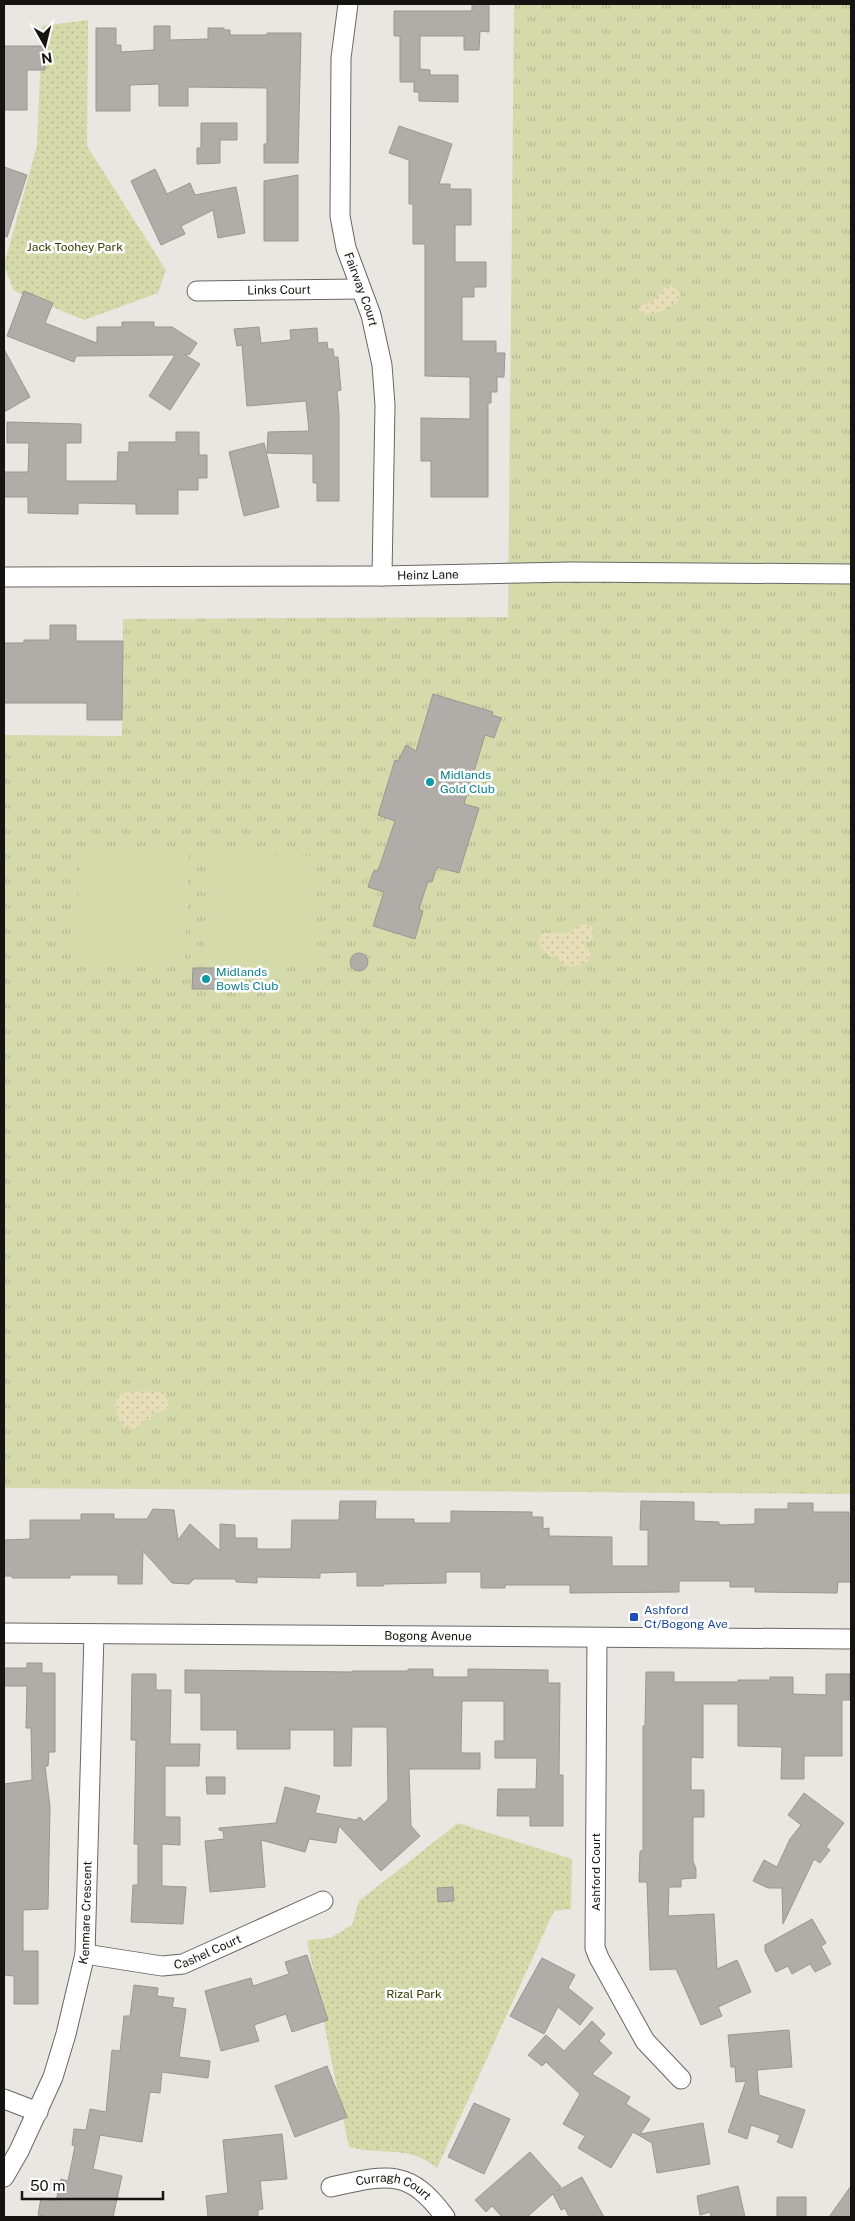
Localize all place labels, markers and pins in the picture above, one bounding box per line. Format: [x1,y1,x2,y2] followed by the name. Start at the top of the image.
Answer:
[440,768,495,796] place label: Midlands Gold Club
[424,776,436,788] marker: Midlands Gold Club
[216,965,278,993] place label: Midlands Bowls Club
[200,973,212,985] marker: Midlands Bowls Club
[644,1603,728,1631] place label: Ashford Ct/Bogong Ave
[628,1611,640,1623] marker: Ashford Ct/Bogong Ave

